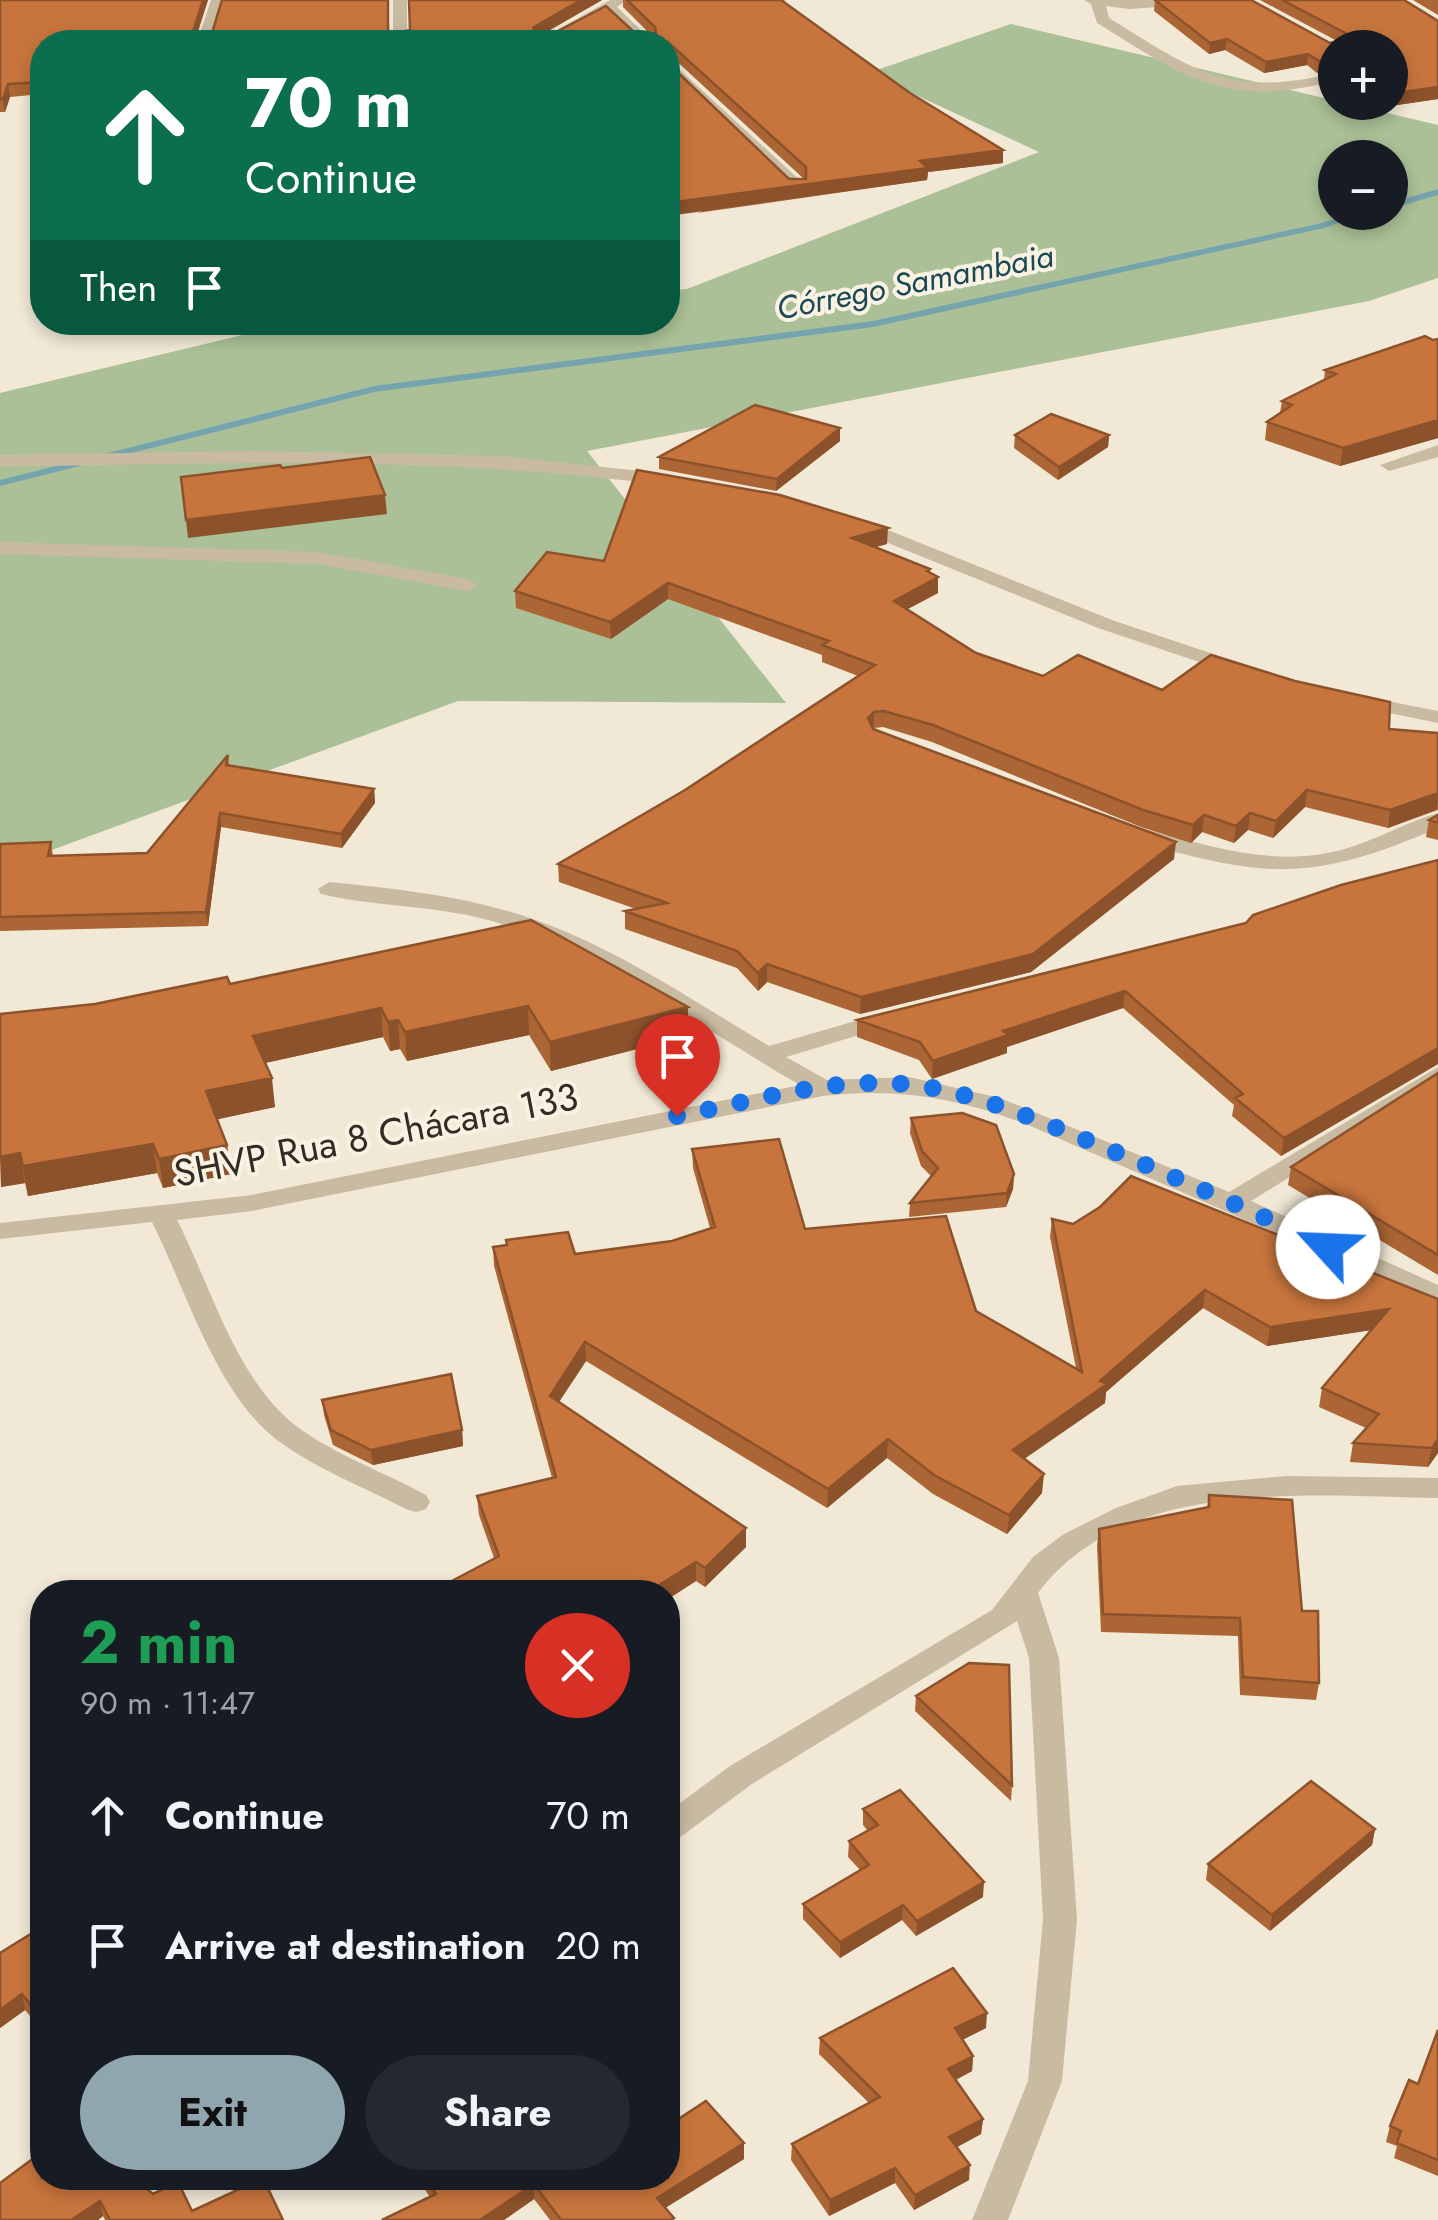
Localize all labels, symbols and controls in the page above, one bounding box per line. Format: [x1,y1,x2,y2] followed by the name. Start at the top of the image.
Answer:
[1318,30,1408,230] map controls
[1318,30,1408,120] button: +
[245,52,412,153] text: 70 m
[80,70,210,200] icon: ahead
[1318,140,1408,230] button: −
[245,145,417,210] text: Continue
[773,233,1058,331] water label: Córrego Samambaia
[80,260,157,315] text: Then
[177,260,232,315] icon: arrive
[635,1014,720,1117] pin
[650,1029,705,1084] icon: arrive
[169,1068,583,1201] street label: SHVP Rua 8 Chácara 133
[1276,1195,1380,1299] position arrow
[80,1599,238,1686] text: 2 min
[525,1613,630,1718] button: close
[80,1680,255,1726] text: 90 m · 11:47
[80,1788,135,1843] icon: ahead
[165,1788,324,1843] text: Continue
[546,1788,630,1843] text: 70 m
[80,1918,135,1973] icon: arrive
[165,1918,526,1973] text: Arrive at destination
[556,1918,641,1973] text: 20 m
[80,2055,345,2170] button: Exit
[365,2055,630,2170] button: Share

